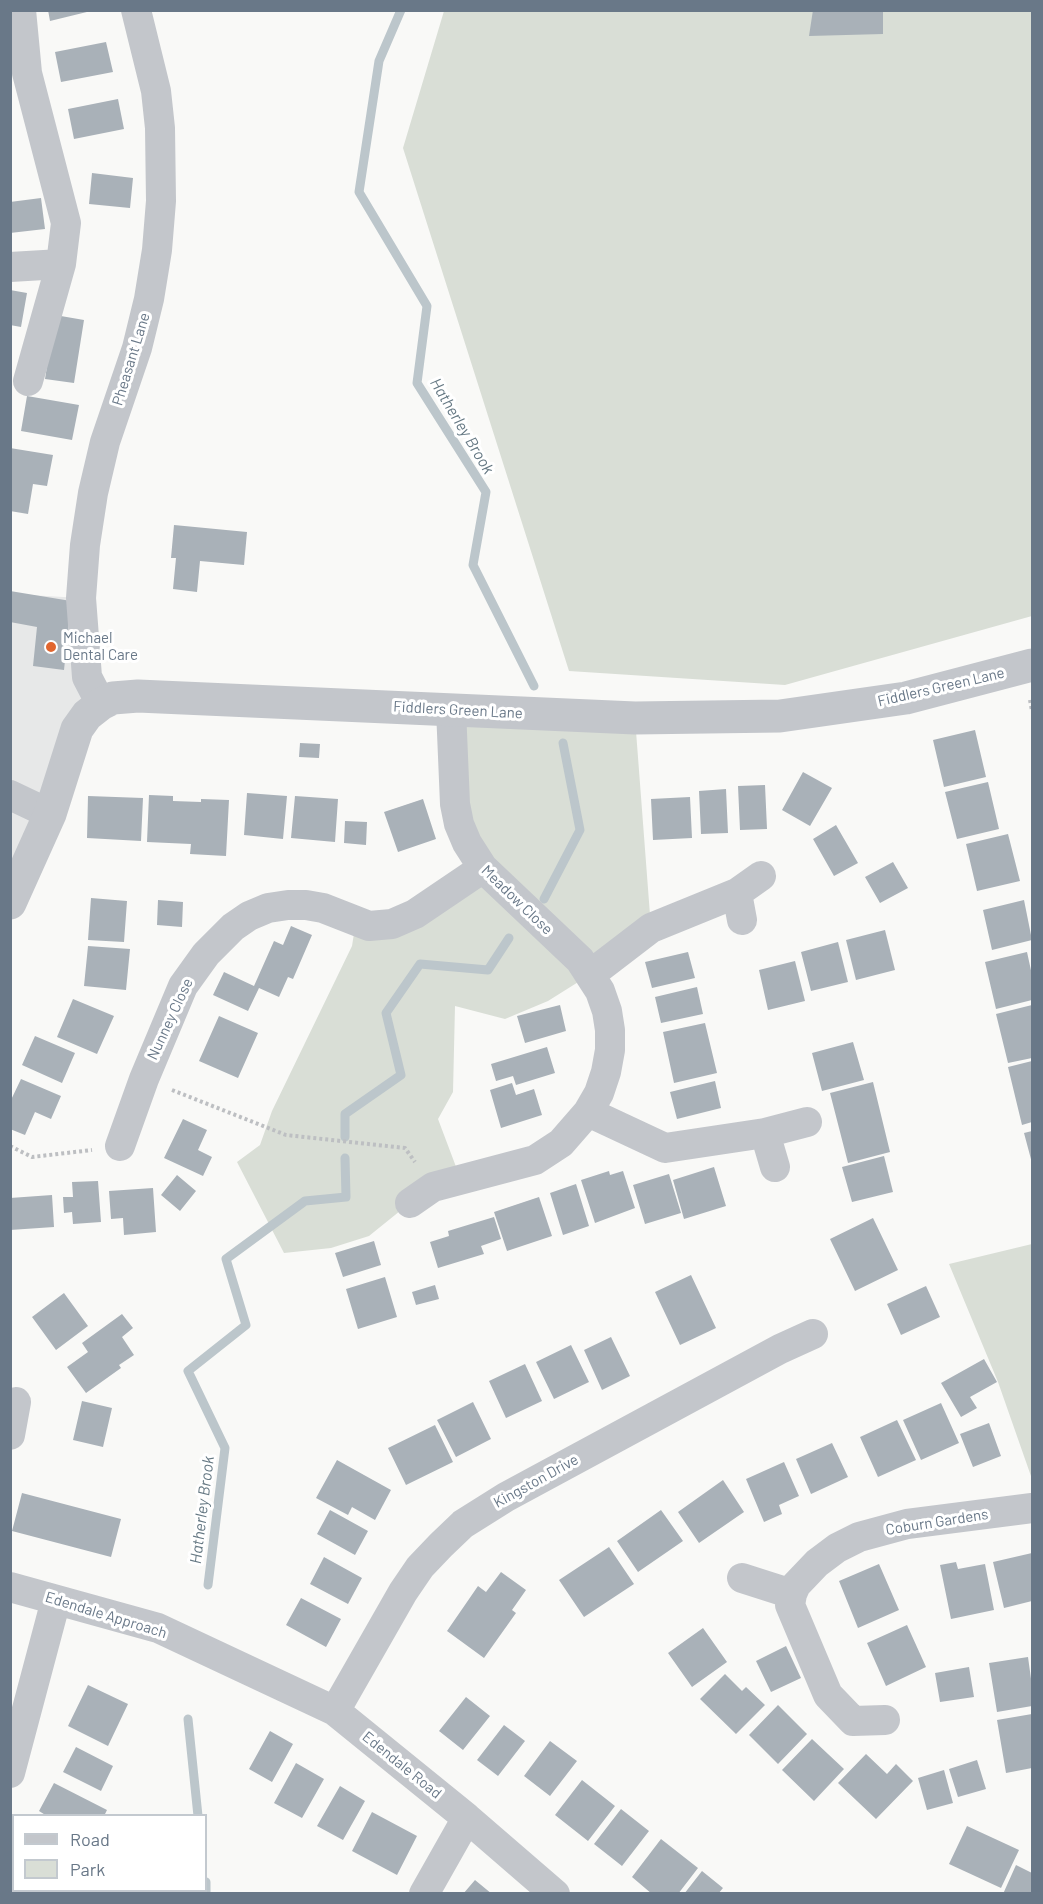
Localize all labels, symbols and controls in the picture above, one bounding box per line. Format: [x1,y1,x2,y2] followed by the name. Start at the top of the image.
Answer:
[108,310,154,408] street label: Pheasant Lane
[426,375,498,477] water label: Hatherley Brook
[63,629,138,664] place label: Michael Dental Care
[44,640,58,654] marker: Michael Dental Care
[876,664,1006,710] street label: Fiddlers Green Lane
[393,698,523,722] street label: Fiddlers Green Lane
[478,862,556,938] street label: Meadow Close
[143,975,197,1063] street label: Nunney Close
[490,1450,582,1512] street label: Kingston Drive
[186,1455,218,1565] water label: Hatherley Brook
[884,1505,990,1539] street label: Coburn Gardens
[43,1588,169,1642] street label: Edendale Approach
[359,1728,445,1802] street label: Edendale Road
[12,1814,207,1892] legend
[70,1828,110,1850] text: Road
[70,1858,105,1880] text: Park

